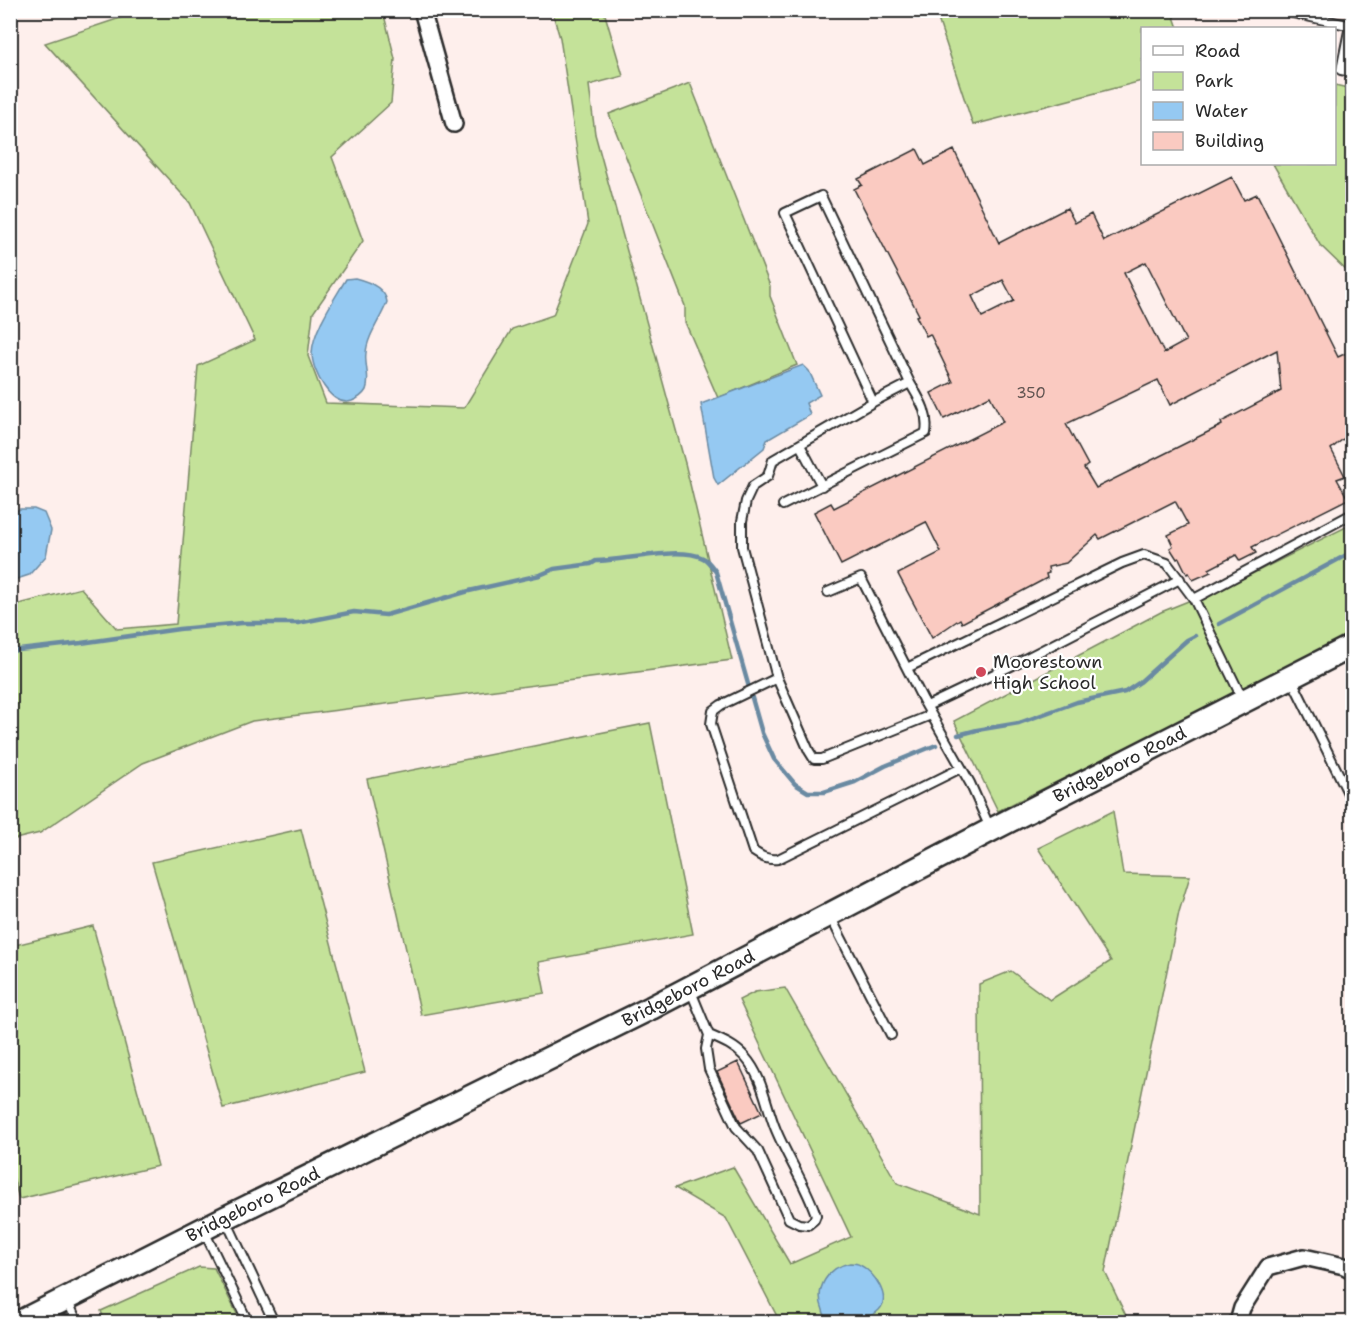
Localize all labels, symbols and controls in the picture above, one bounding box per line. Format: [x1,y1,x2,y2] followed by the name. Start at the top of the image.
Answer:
[1141,27,1336,165] legend
[1195,39,1240,63] text: Road
[1195,69,1234,93] text: Park
[1195,99,1248,123] text: Water
[1195,129,1264,153] text: Building
[1016,383,1046,403] house number: 350
[993,650,1102,695] place label: Moorestown High School
[974,665,988,679] marker: Moorestown High School
[1049,720,1190,808] street label: Bridgeboro Road
[618,944,759,1033] street label: Bridgeboro Road
[182,1161,324,1248] street label: Bridgeboro Road

